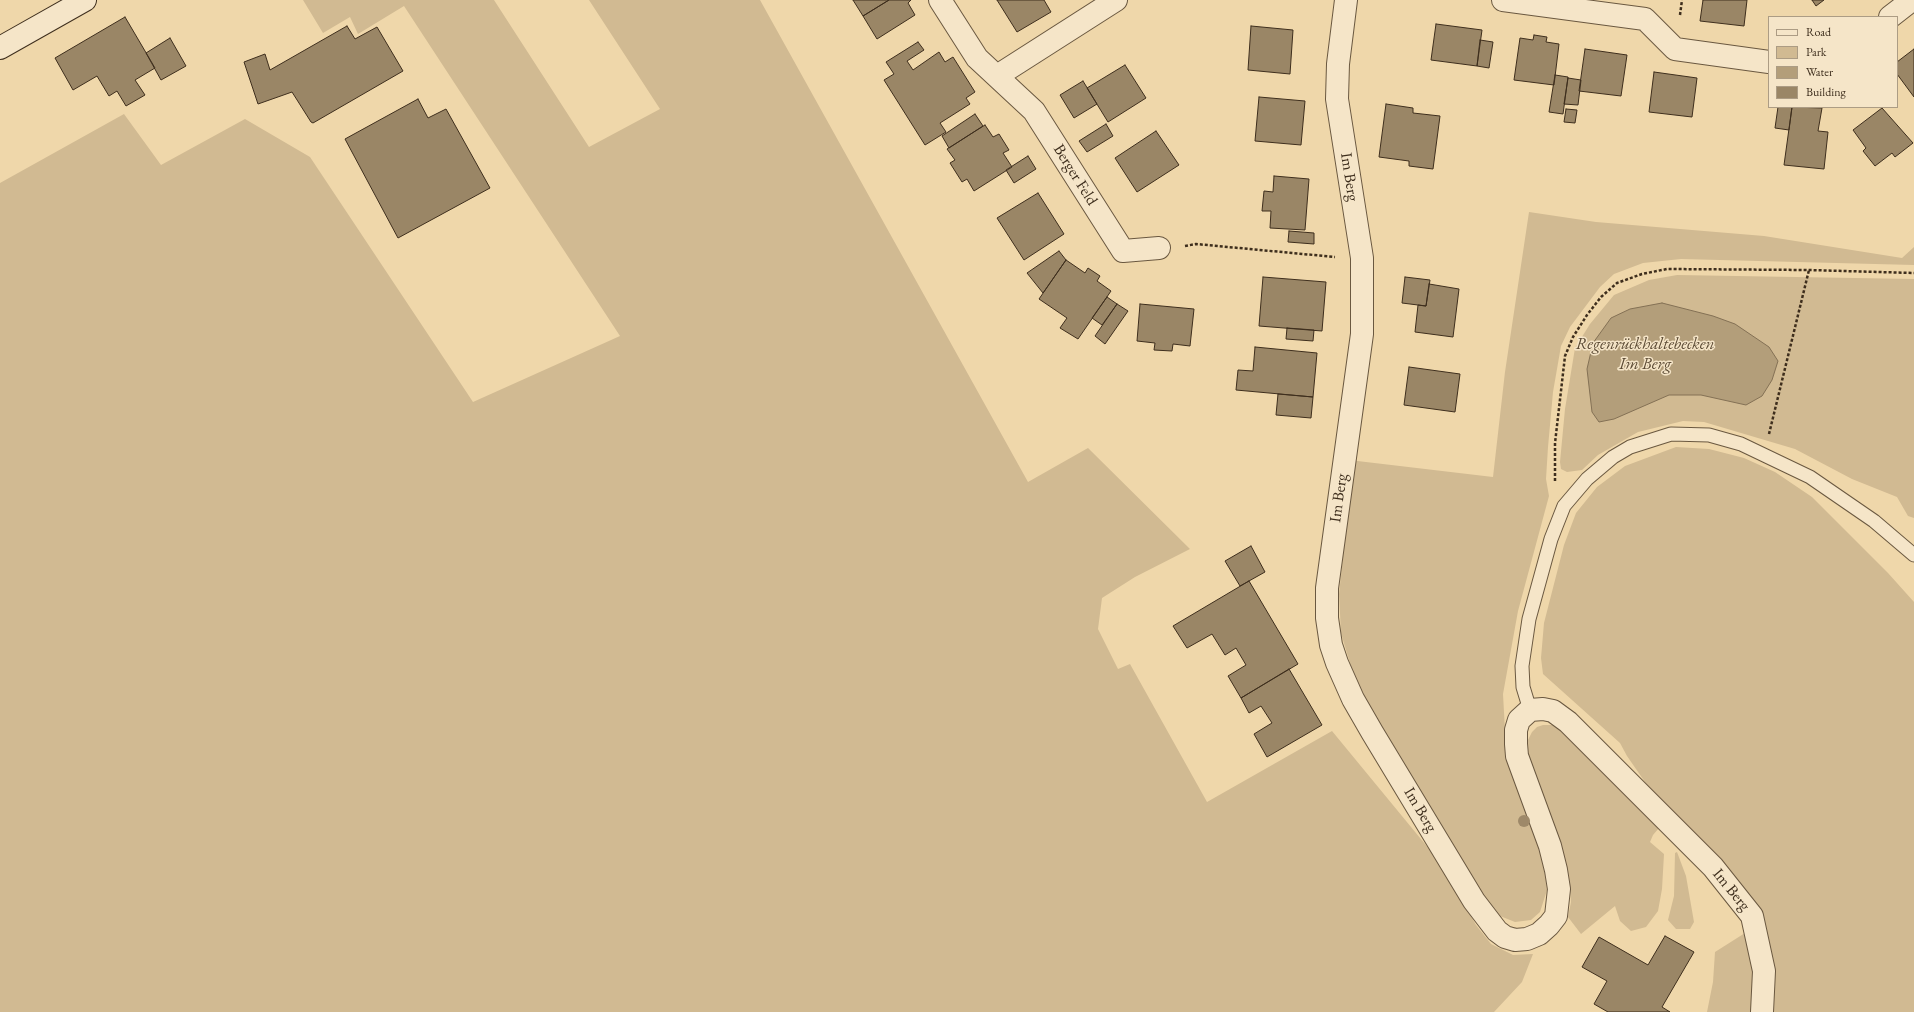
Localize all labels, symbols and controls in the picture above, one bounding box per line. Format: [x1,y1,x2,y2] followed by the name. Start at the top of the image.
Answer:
[1768,16,1898,108] legend
[1806,24,1831,40] text: Road
[1806,44,1826,60] text: Park
[1806,64,1833,80] text: Water
[1806,84,1846,100] text: Building
[1049,141,1101,209] street label: Berger Feld
[1336,151,1362,203] street label: Im Berg
[1576,334,1714,374] water label: Regenrückhaltebecken Im Berg
[1326,472,1352,524] street label: Im Berg
[1399,784,1441,836] street label: Im Berg
[1708,865,1754,915] street label: Im Berg

